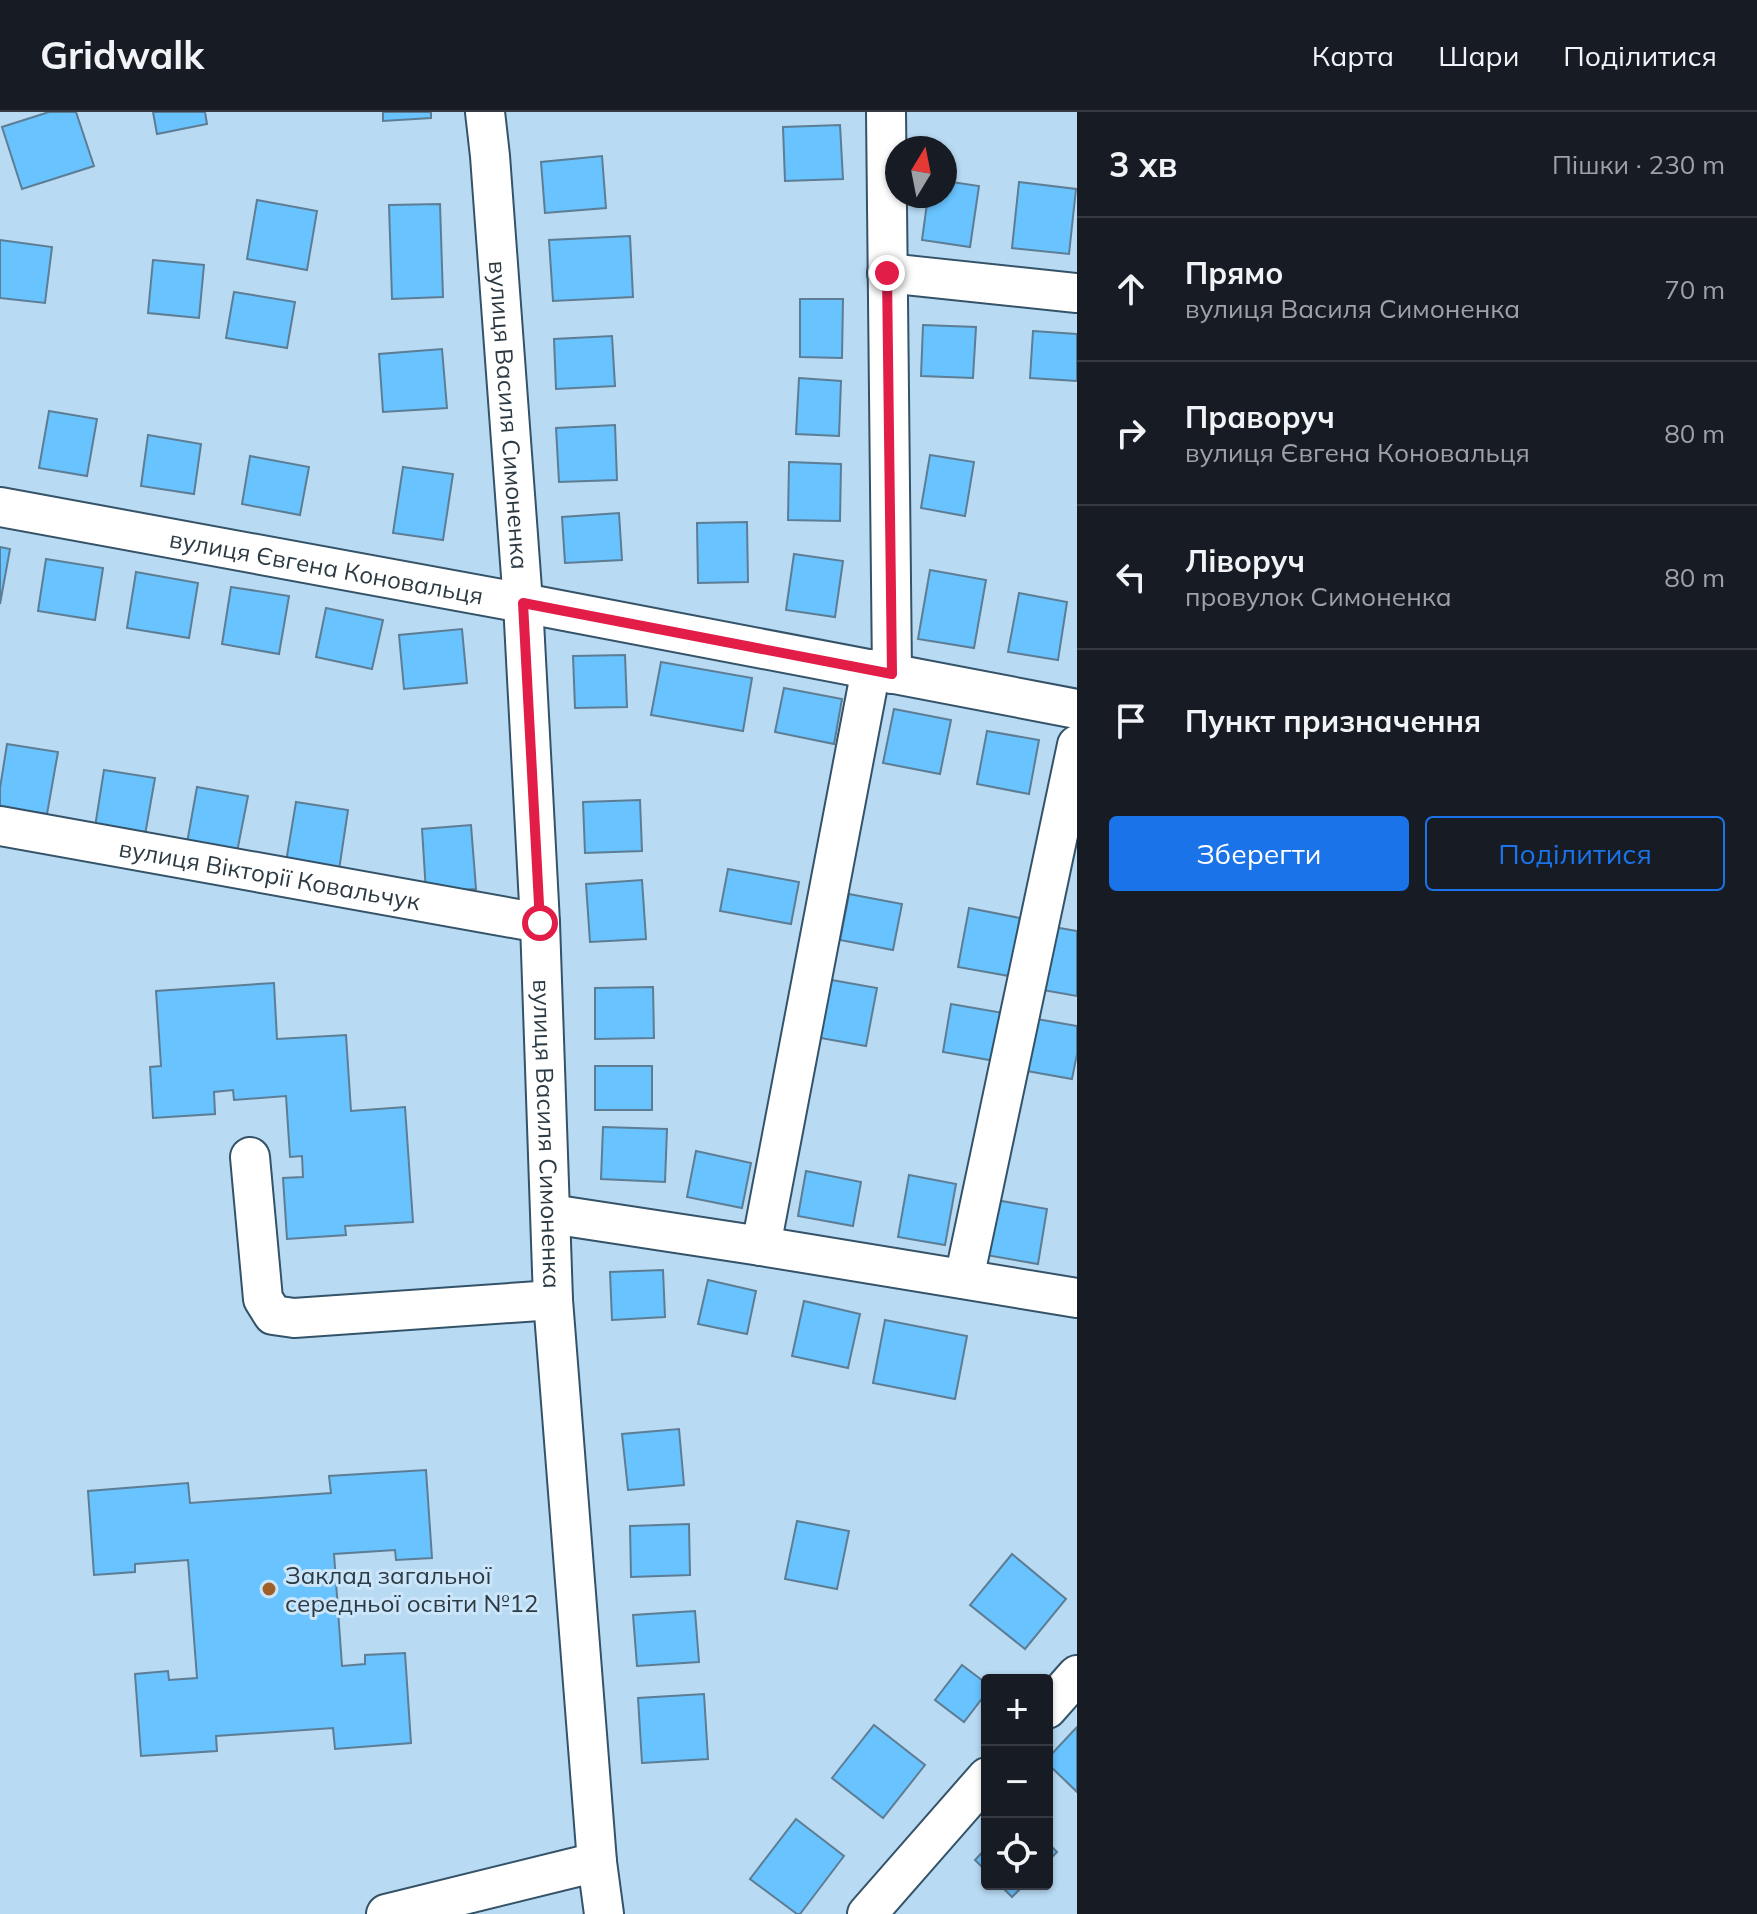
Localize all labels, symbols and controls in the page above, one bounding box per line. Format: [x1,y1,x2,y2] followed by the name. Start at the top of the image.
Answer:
[40,31,204,79] text: Gridwalk
[1312,38,1394,73] text: Карта
[1438,38,1519,73] text: Шари
[1563,38,1717,73] text: Поділитися
[885,136,957,208] north arrow
[1109,143,1178,186] text: 3 хв
[1552,148,1725,181] text: Пішки · 230 m
[1185,254,1283,292] text: Прямо
[869,255,905,291] route end
[483,260,535,570] street label: вулиця Василя Симоненка
[1109,267,1153,311] icon: ahead
[1664,273,1725,306] text: 70 m
[1185,292,1520,325] text: вулиця Василя Симоненка
[1185,398,1335,436] text: Праворуч
[1109,411,1153,455] icon: right
[1664,417,1725,450] text: 80 m
[1185,436,1530,469] text: вулиця Євгена Коновальця
[167,523,486,610] street label: вулиця Євгена Коновальця
[1185,542,1305,580] text: Ліворуч
[1109,555,1153,599] icon: left
[1664,561,1725,594] text: 80 m
[1185,580,1452,613] text: провулок Симоненка
[1109,699,1153,743] icon: arrive
[1185,702,1481,740] text: Пункт призначення
[1109,816,1409,891] button: Зберегти
[1425,816,1725,891] button: Поділитися
[117,833,423,916] street label: вулиця Вікторії Ковальчук
[522,905,558,941] route start
[527,979,568,1289] street label: вулиця Василя Симоненка
[285,1560,538,1618] place label: Заклад загальної середньої освіти №12
[260,1580,278,1598] marker: Заклад загальної середньої освіти №12
[981,1674,1053,1890] map controls
[981,1674,1053,1746] button: +
[981,1746,1053,1818] button: −
[981,1818,1053,1890] button: locate

